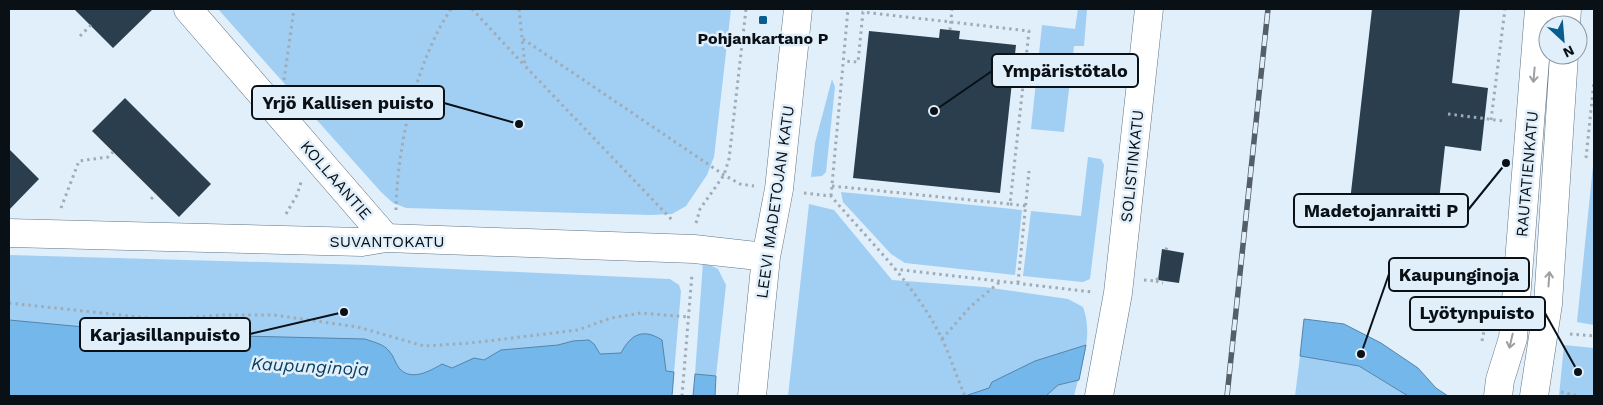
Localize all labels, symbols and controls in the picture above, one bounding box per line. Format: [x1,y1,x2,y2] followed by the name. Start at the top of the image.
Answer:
[757,14,769,26] marker: Pohjankartano P
[1538,15,1588,65] north arrow
[698,29,829,48] place label: Pohjankartano P
[1561,42,1577,61] text: N
[992,54,1138,87] callout: Ympäristötalo
[1002,60,1128,81] text: Ympäristötalo
[1530,67,1539,83] one-way arrow
[252,86,444,119] callout: Yrjö Kallisen puisto
[262,92,434,113] text: Yrjö Kallisen puisto
[752,104,798,300] street label: LEEVI MADETOJAN KATU
[1117,109,1147,223] street label: SOLISTINKATU
[1512,110,1542,238] street label: RAUTATIENKATU
[296,137,376,223] street label: KOLLAANTIE
[1294,194,1468,227] callout: Madetojanraitti P
[1304,200,1458,221] text: Madetojanraitti P
[329,232,445,251] street label: SUVANTOKATU
[1389,258,1529,291] callout: Kaupunginoja
[1399,264,1520,285] text: Kaupunginoja
[1545,271,1554,287] one-way arrow
[1410,297,1545,330] callout: Lyötynpuisto
[1419,302,1535,323] text: Lyötynpuisto
[80,318,250,351] callout: Karjasillanpuisto
[90,324,240,345] text: Karjasillanpuisto
[1506,333,1515,349] one-way arrow
[251,352,369,380] water label: Kaupunginoja

